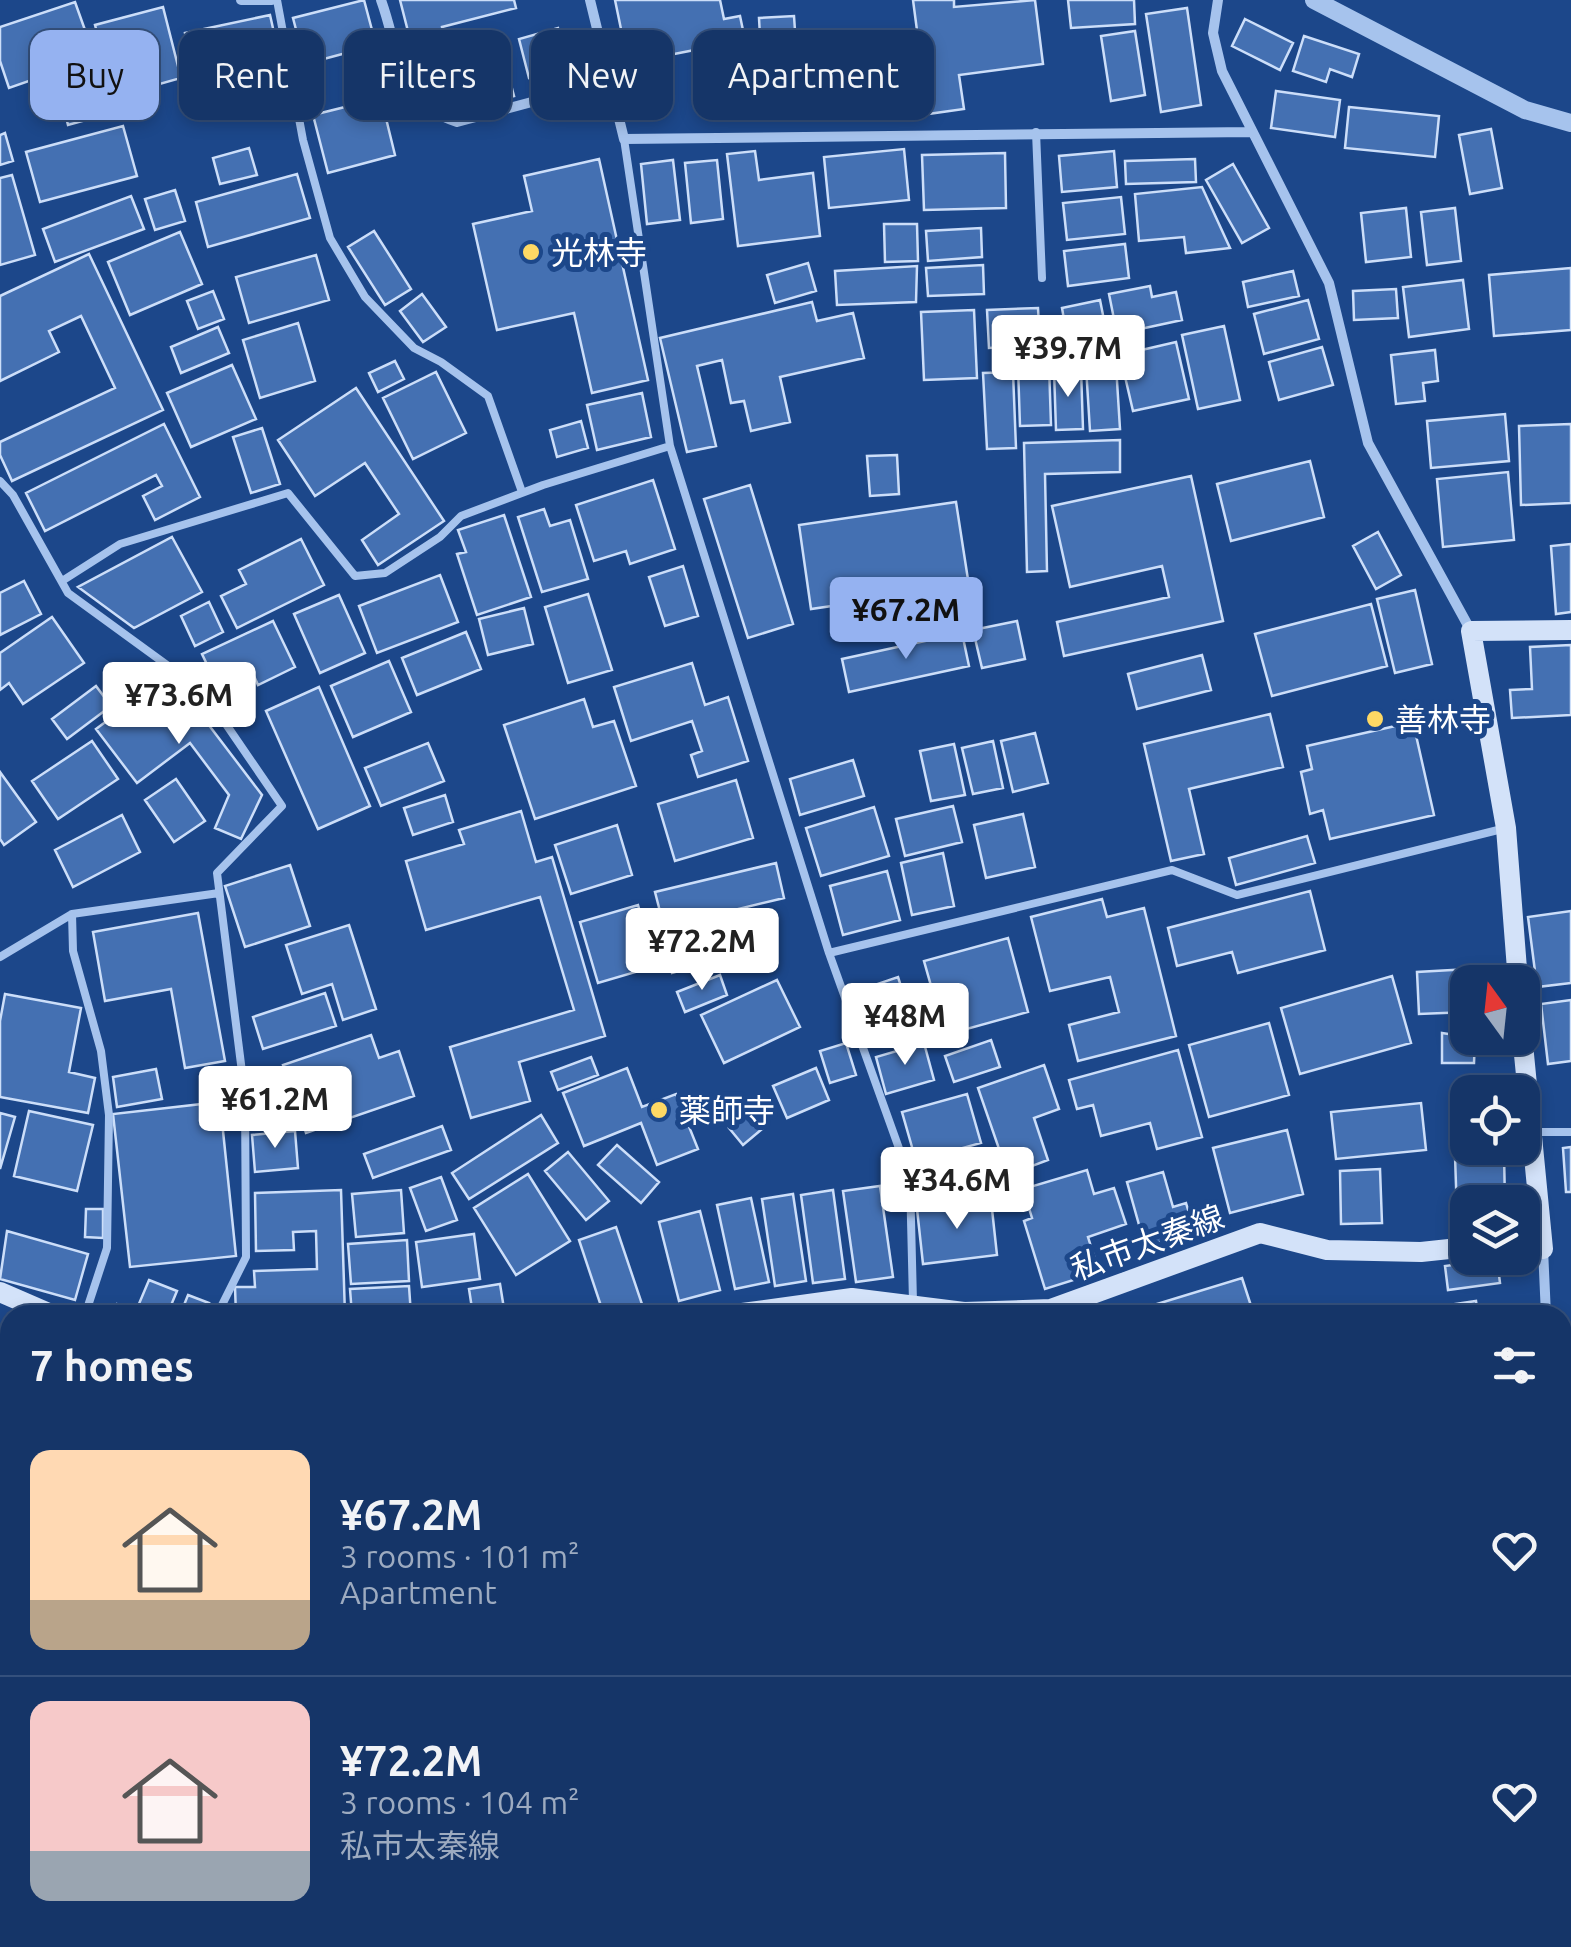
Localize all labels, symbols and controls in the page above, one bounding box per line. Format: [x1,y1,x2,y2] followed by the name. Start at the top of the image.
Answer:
[30,30,159,120] chip: Buy
[179,30,324,120] chip: Rent
[344,30,511,120] chip: Filters
[531,30,673,120] chip: New
[693,30,934,120] chip: Apartment
[551,234,647,270] place label: 光林寺
[520,241,542,263] marker: 光林寺
[987,315,1149,400] pin: ¥39.7M
[1014,329,1122,365] text: ¥39.7M
[825,577,987,662] pin: ¥67.2M
[852,591,960,627] text: ¥67.2M
[98,662,260,747] pin: ¥73.6M
[125,676,233,712] text: ¥73.6M
[1395,701,1491,737] place label: 善林寺
[1364,708,1386,730] marker: 善林寺
[621,908,783,993] pin: ¥72.2M
[648,922,756,958] text: ¥72.2M
[1450,965,1540,1055] north arrow
[1450,965,1540,1275] map controls
[846,983,964,1068] pin: ¥48M
[864,997,946,1033] text: ¥48M
[194,1066,356,1151] pin: ¥61.2M
[1450,1075,1540,1165] button: locate
[221,1080,329,1116] text: ¥61.2M
[679,1092,775,1128] place label: 薬師寺
[648,1099,670,1121] marker: 薬師寺
[876,1147,1038,1232] pin: ¥34.6M
[903,1161,1011,1197] text: ¥34.6M
[1450,1185,1540,1275] button: layers
[1066,1198,1228,1286] street label: 私市太秦線
[1487,1338,1542,1393] icon: filters
[30,1342,194,1389] text: 7 homes
[110,1490,230,1610] icon: home
[340,1491,482,1538] text: ¥67.2M
[1487,1523,1542,1578] icon: heart
[340,1538,580,1574] text: 3 rooms · 101 m²
[340,1574,497,1610] text: Apartment
[340,1737,482,1784] text: ¥72.2M
[110,1741,230,1861] icon: home
[1487,1774,1542,1829] icon: heart
[340,1784,580,1820] text: 3 rooms · 104 m²
[340,1827,500,1863] text: 私市太秦線

